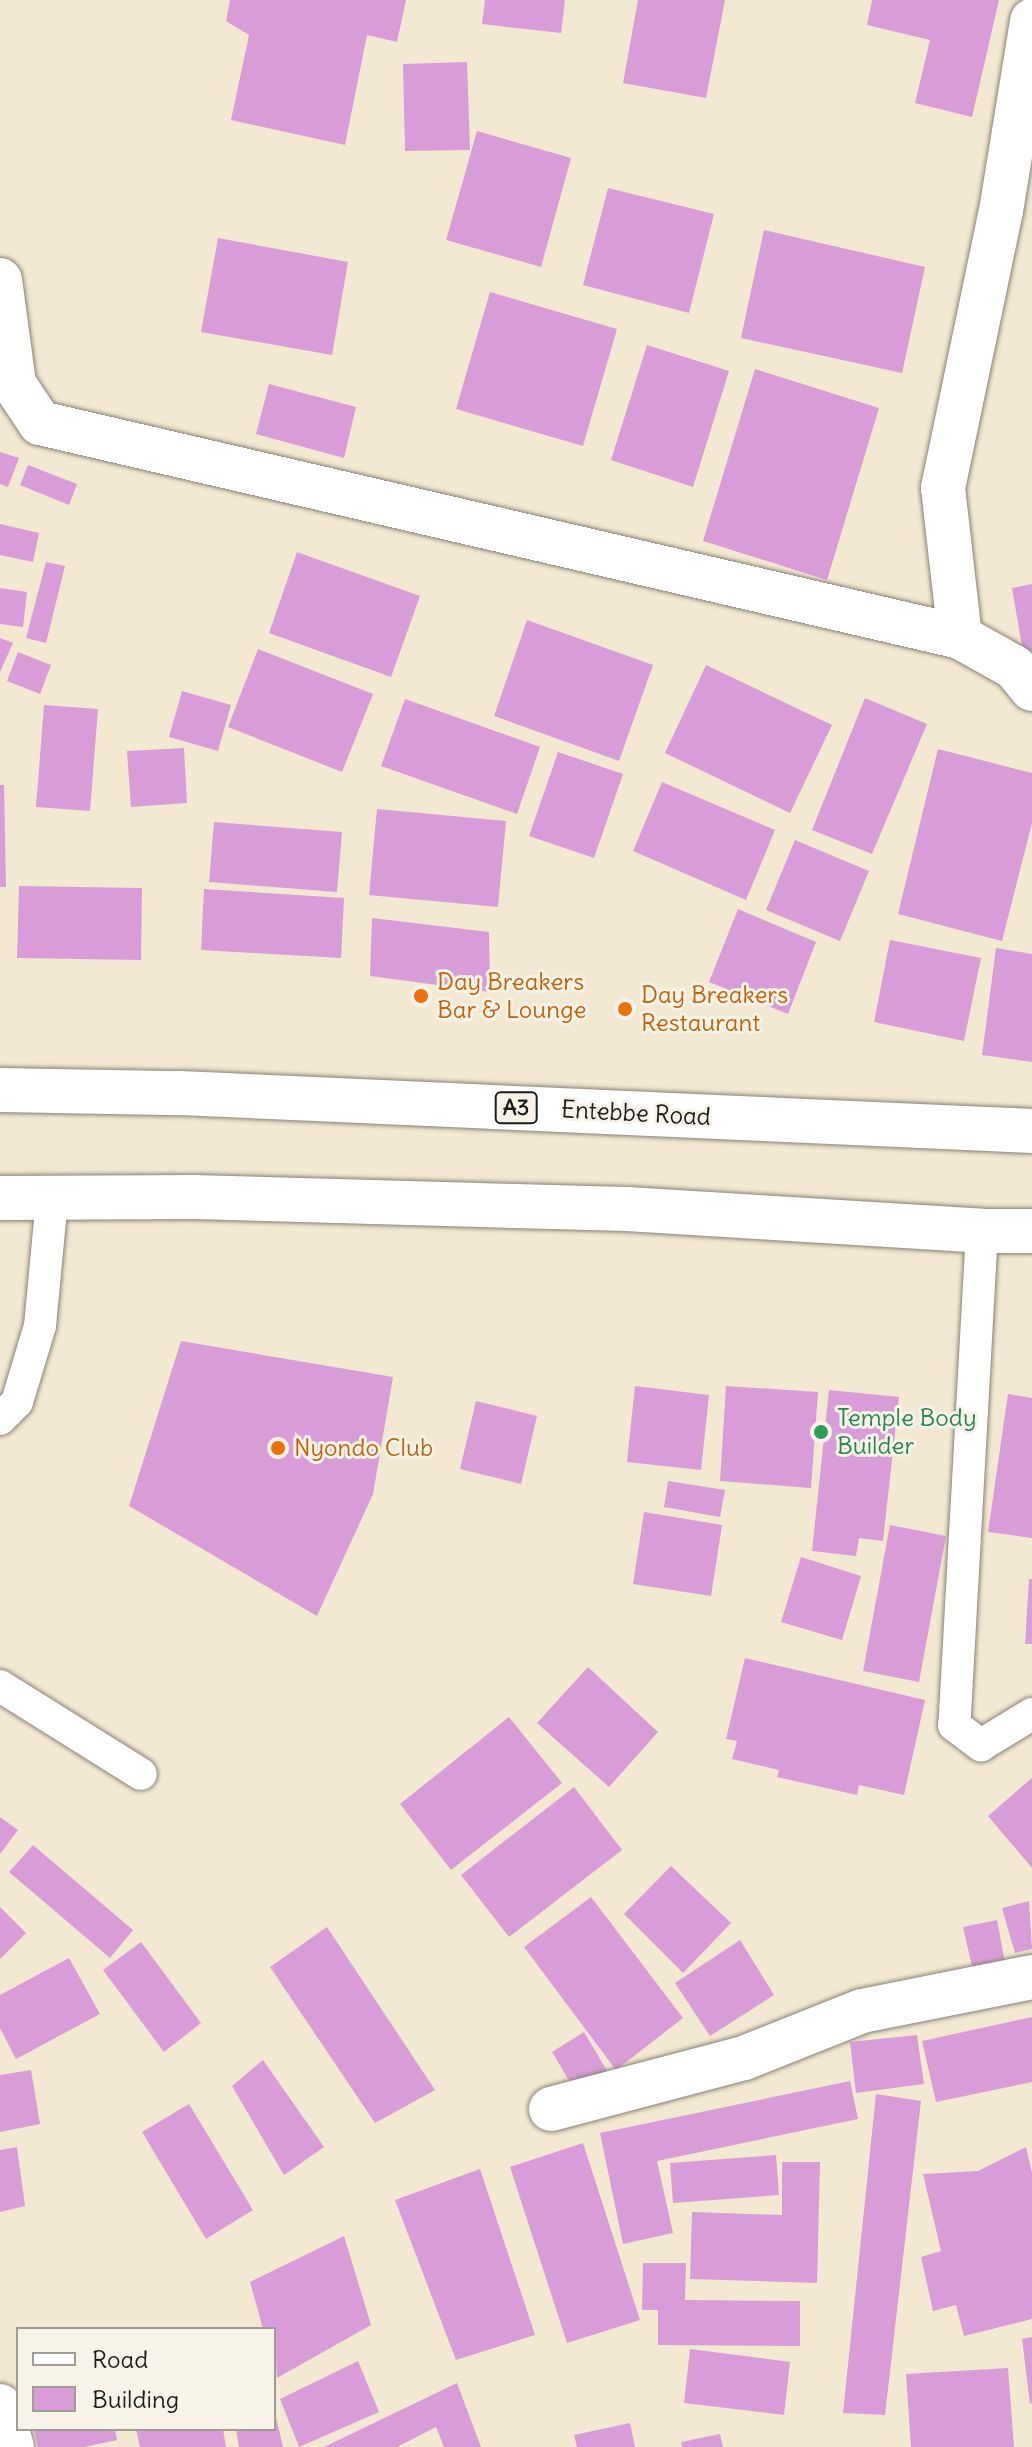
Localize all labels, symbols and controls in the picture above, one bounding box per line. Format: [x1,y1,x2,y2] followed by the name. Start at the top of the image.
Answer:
[437,968,586,1024] place label: Day Breakers Bar & Lounge
[641,981,788,1037] place label: Day Breakers Restaurant
[412,987,430,1005] marker: Day Breakers Bar & Lounge
[616,1000,634,1018] marker: Day Breakers Restaurant
[494,1090,538,1126] road number: A3
[560,1095,712,1131] street label: Entebbe Road
[837,1404,977,1460] place label: Temple Body Builder
[812,1423,830,1441] marker: Temple Body Builder
[294,1434,433,1462] place label: Nyondo Club
[269,1439,287,1457] marker: Nyondo Club
[16,2327,276,2431] legend
[92,2344,148,2374] text: Road
[92,2384,179,2414] text: Building

